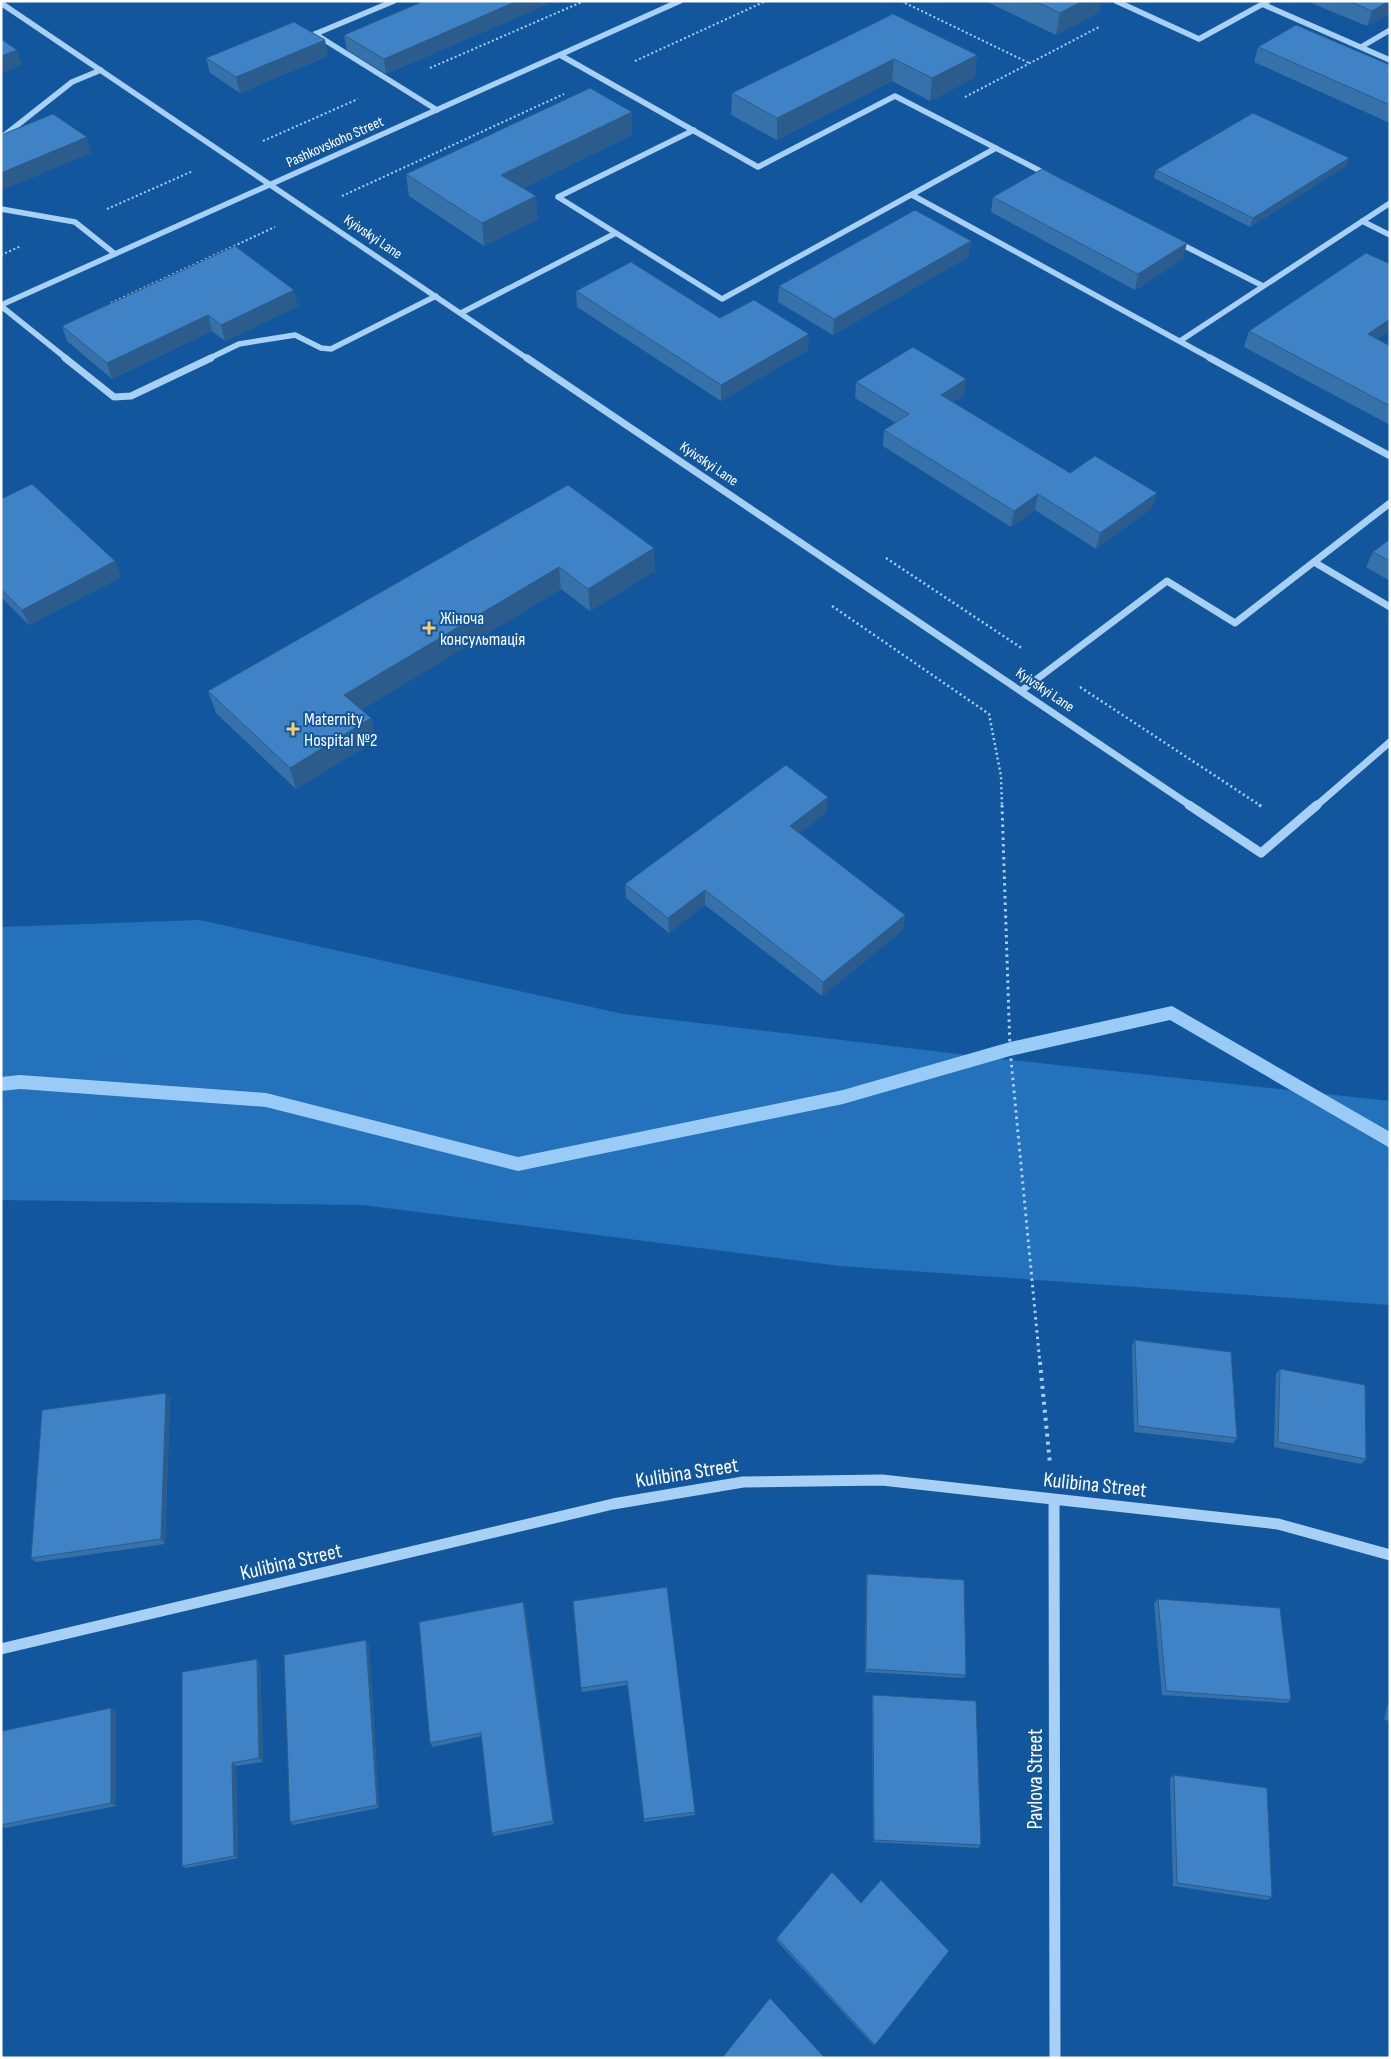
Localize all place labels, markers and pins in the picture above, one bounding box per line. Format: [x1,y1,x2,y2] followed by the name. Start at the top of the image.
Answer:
[440,608,525,650] place label: Жіноча консультація
[422,621,436,635] marker: Жіноча консультація
[304,709,377,751] place label: Maternity Hospital №2
[286,722,300,736] marker: Maternity Hospital №2

